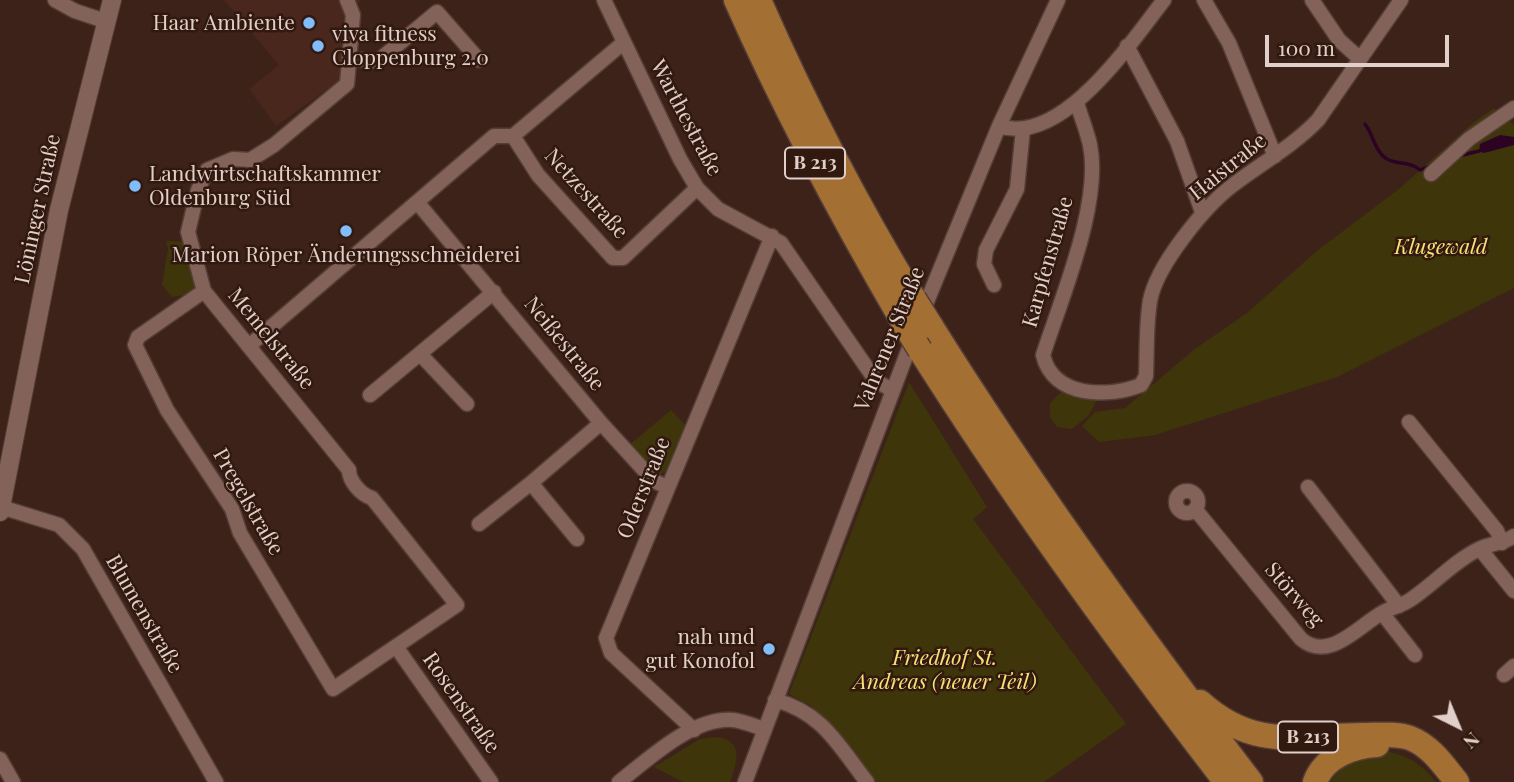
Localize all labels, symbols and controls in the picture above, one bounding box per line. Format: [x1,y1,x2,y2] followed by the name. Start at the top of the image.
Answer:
[153,10,295,36] place label: Haar Ambiente
[301,15,317,31] marker: Haar Ambiente
[332,21,489,71] place label: viva fitness Cloppenburg 2.0
[1269,21,1453,65] scale bar
[1278,33,1335,61] text: 100 m
[310,38,326,54] marker: viva fitness Cloppenburg 2.0
[645,56,727,180] street label: Warthestraße
[1184,128,1272,206] street label: Haistraße
[10,132,66,286] street label: Löninger Straße
[539,144,633,244] street label: Netzestraße
[785,148,845,178] road number: B 213
[149,161,381,211] place label: Landwirtschaftskammer Oldenburg Süd
[127,178,143,194] marker: Landwirtschaftskammer Oldenburg Süd
[1017,194,1079,330] street label: Karpfenstraße
[338,223,354,239] marker: Marion Röper Änderungsschneiderei
[1395,234,1487,260] park label: Klugewald
[172,242,520,268] place label: Marion Röper Änderungsschneiderei
[850,263,930,415] street label: Vahrener Straße
[222,283,320,395] street label: Memelstraße
[518,292,610,396] street label: Neißestraße
[612,434,676,542] street label: Oderstraße
[207,444,289,560] street label: Pregelstraße
[100,550,188,678] street label: Blumenstraße
[1259,558,1329,632] street label: Störweg
[646,624,755,674] place label: nah und gut Konofol
[761,641,777,657] marker: nah und gut Konofol
[854,645,1036,695] park label: Friedhof St. Andreas (neuer Teil)
[417,648,505,758] street label: Rosenstraße
[1423,691,1493,761] north arrow
[1278,722,1338,752] road number: B 213
[1458,727,1486,756] text: N

